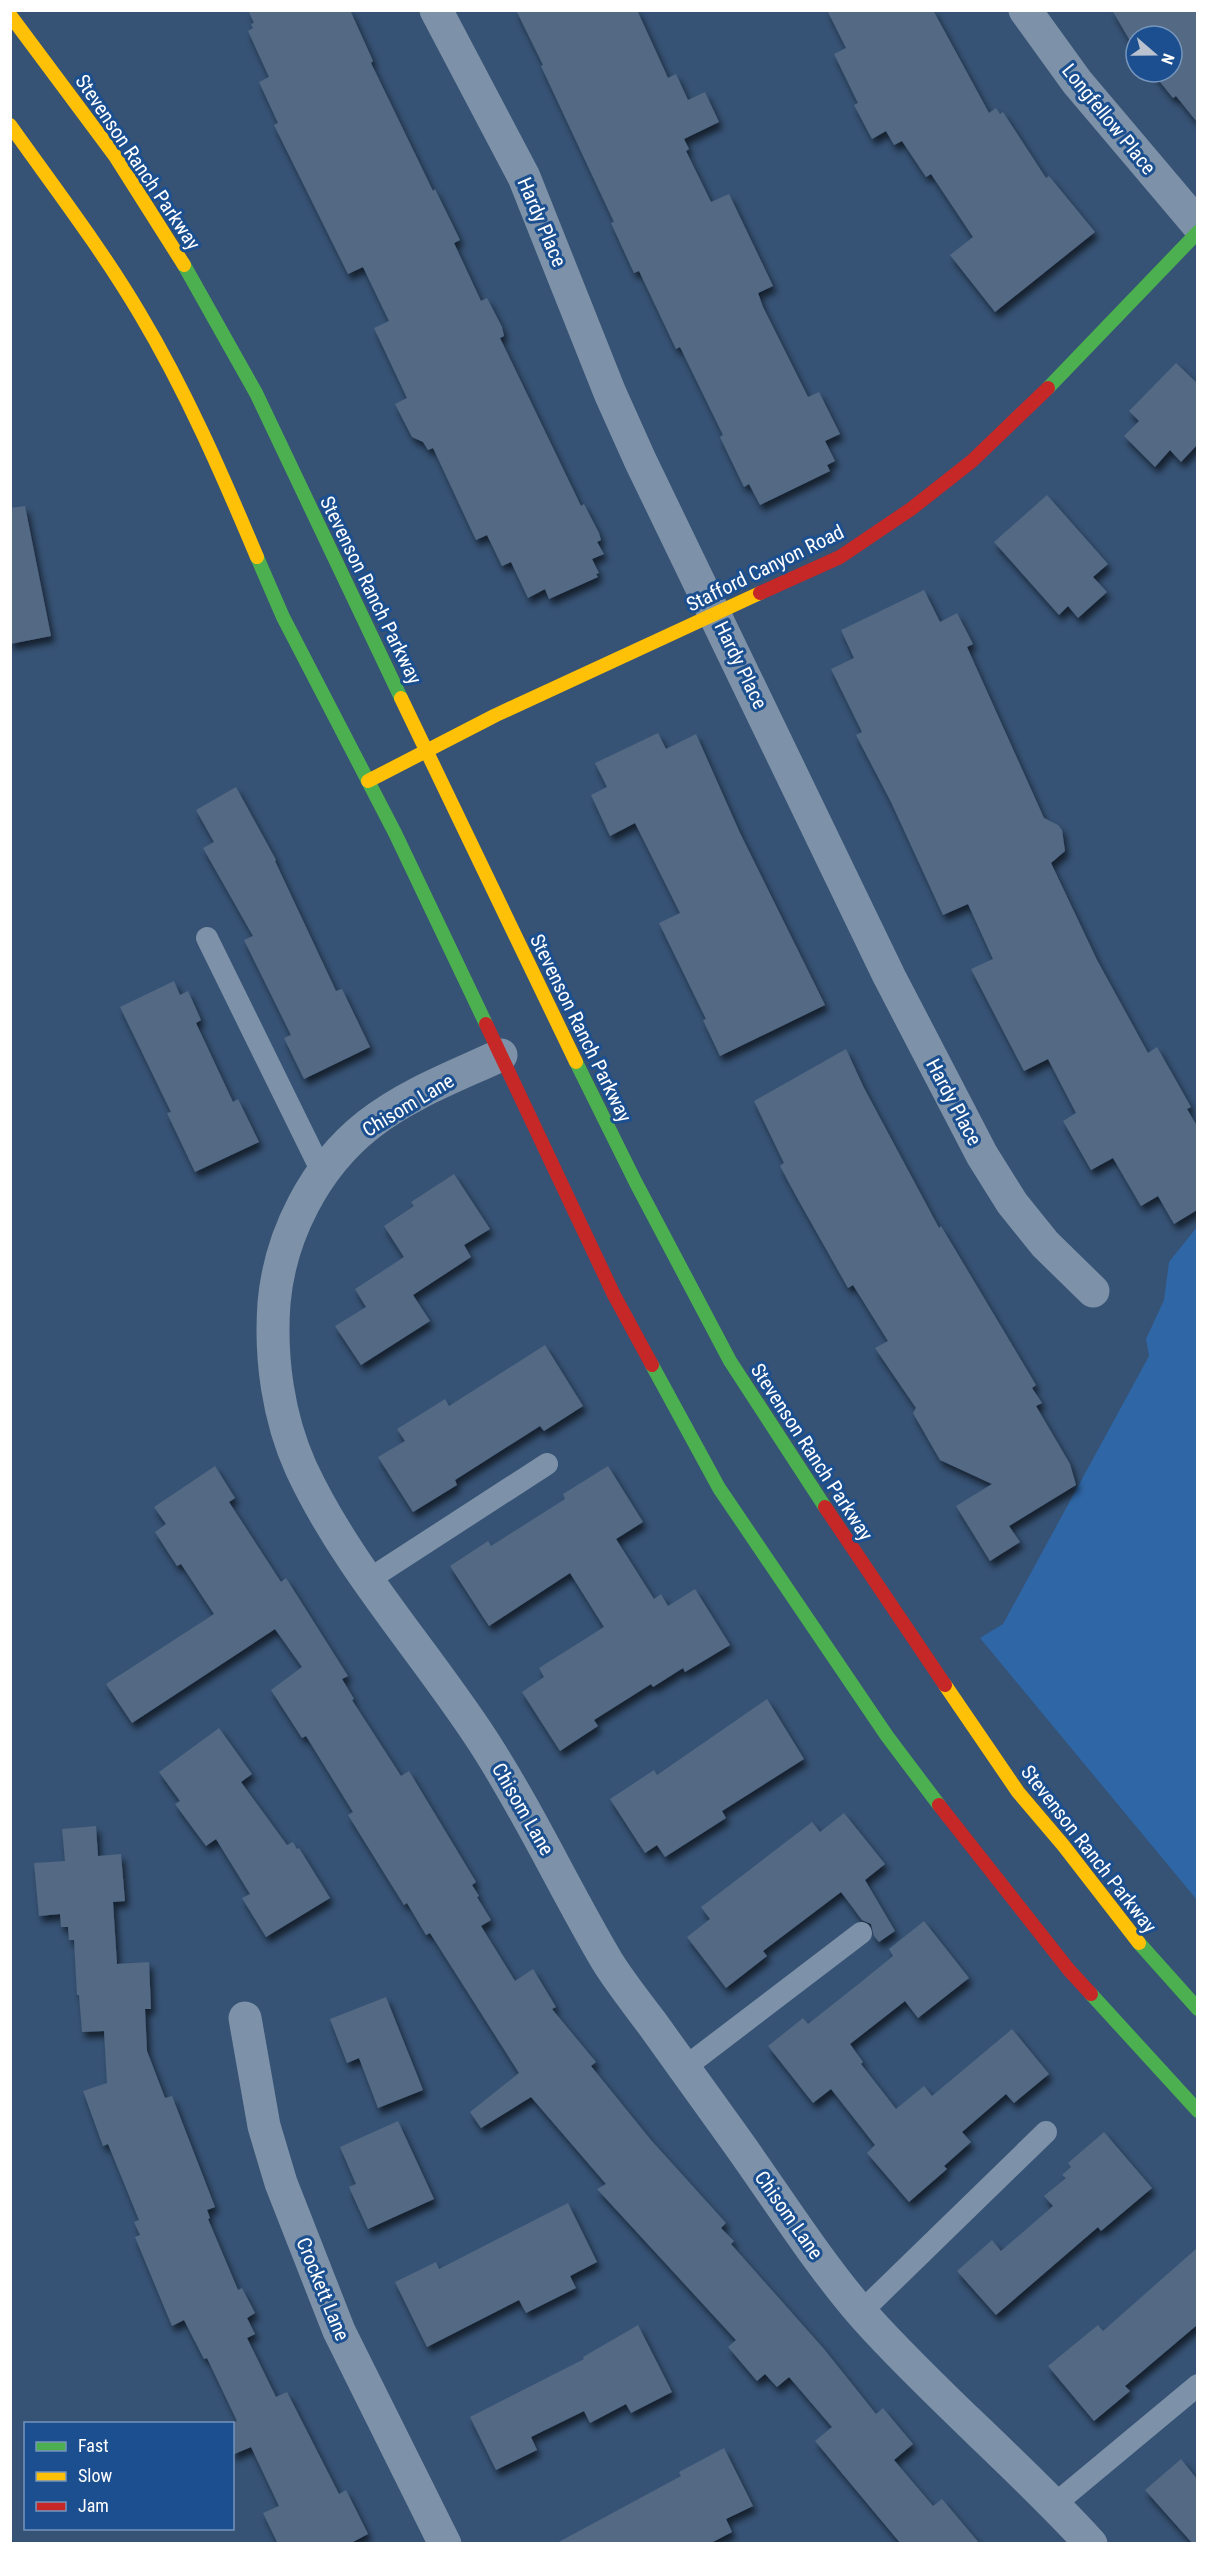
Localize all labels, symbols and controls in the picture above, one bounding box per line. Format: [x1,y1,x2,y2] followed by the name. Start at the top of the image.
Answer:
[1124,24,1184,84] north arrow
[1157,51,1178,67] text: N
[1057,59,1161,179] street label: Longfellow Place
[70,70,206,254] street label: Stevenson Ranch Parkway
[512,174,572,270] street label: Hardy Place
[315,492,427,688] street label: Stevenson Ranch Parkway
[682,519,848,617] street label: Stafford Canyon Road
[709,617,773,713] street label: Hardy Place
[525,930,637,1126] street label: Stevenson Ranch Parkway
[921,1055,987,1149] street label: Hardy Place
[358,1068,458,1142] street label: Chisom Lane
[746,1359,878,1545] street label: Stevenson Ranch Parkway
[487,1759,559,1859] street label: Chisom Lane
[1016,1760,1162,1938] street label: Stevenson Ranch Parkway
[750,2166,828,2264] street label: Chisom Lane
[291,2234,355,2344] street label: Crockett Lane
[24,2422,234,2530] legend
[78,2435,109,2456] text: Fast
[78,2465,113,2486] text: Slow
[78,2495,109,2516] text: Jam

